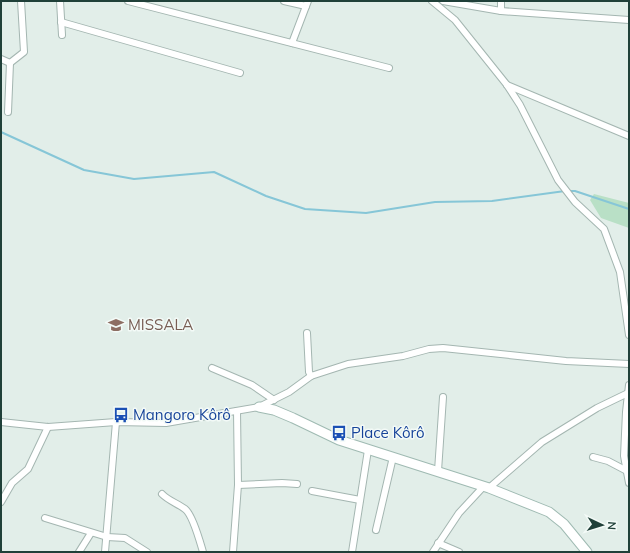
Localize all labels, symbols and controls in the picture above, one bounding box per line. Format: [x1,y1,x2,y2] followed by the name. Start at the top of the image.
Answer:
[128,315,193,334] place label: MISSALA
[107,316,125,334] school or university icon: MISSALA
[133,405,231,424] place label: Mangoro Kôrô
[112,406,130,424] bus stop icon: Mangoro Kôrô
[351,423,425,442] place label: Place Kôrô
[330,424,348,442] bus stop icon: Place Kôrô
[582,505,622,545] north arrow
[605,521,619,530] text: N

